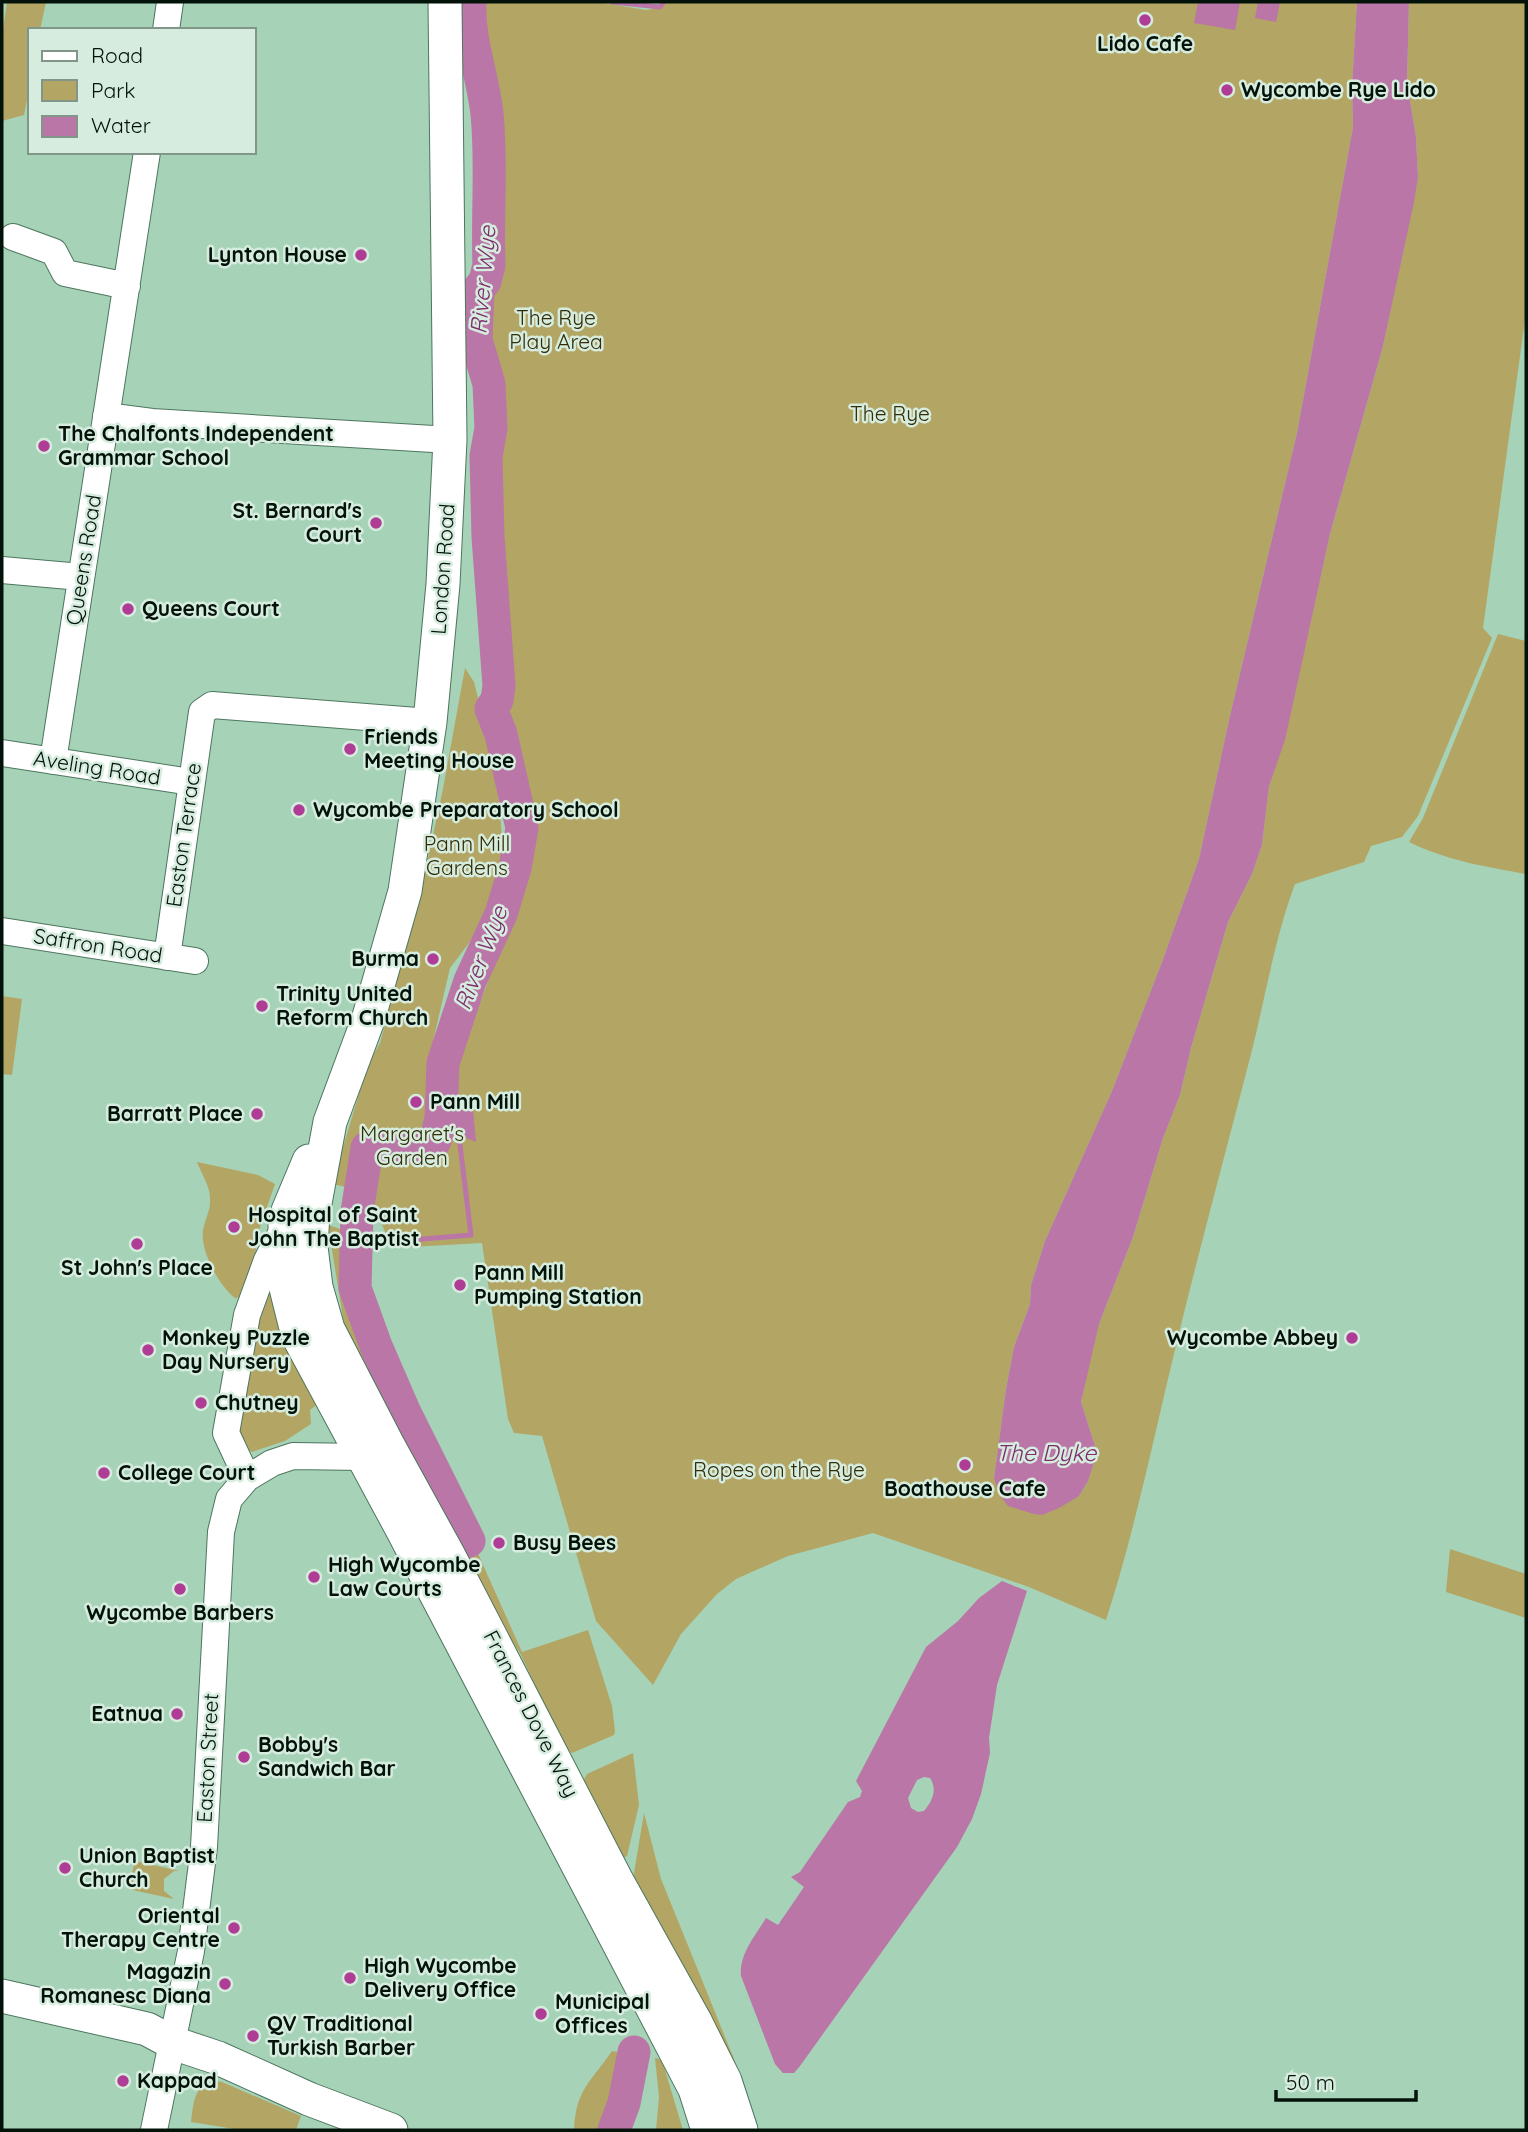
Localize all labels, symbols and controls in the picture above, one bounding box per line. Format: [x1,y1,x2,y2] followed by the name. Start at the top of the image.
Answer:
[1137,12,1153,28] marker: Lido Cafe
[28,28,256,154] legend
[1097,30,1193,56] place label: Lido Cafe
[91,42,143,68] text: Road
[1241,76,1436,102] place label: Wycombe Rye Lido
[91,77,135,103] text: Park
[1219,82,1235,98] marker: Wycombe Rye Lido
[91,112,151,138] text: Water
[463,224,502,335] water label: River Wye
[208,241,347,267] place label: Lynton House
[353,247,369,263] marker: Lynton House
[509,304,603,354] park label: The Rye Play Area
[850,400,930,426] park label: The Rye
[58,420,334,470] place label: The Chalfonts Independent Grammar School
[36,438,52,454] marker: The Chalfonts Independent Grammar School
[60,493,106,627] street label: Queens Road
[232,497,362,547] place label: St. Bernard's Court
[424,502,460,635] street label: London Road
[368,515,384,531] marker: St. Bernard's Court
[142,595,280,621] place label: Queens Court
[120,601,136,617] marker: Queens Court
[364,723,514,773] place label: Friends Meeting House
[342,741,358,757] marker: Friends Meeting House
[32,744,163,790] street label: Aveling Road
[160,761,206,909] street label: Easton Terrace
[313,796,619,822] place label: Wycombe Preparatory School
[291,802,307,818] marker: Wycombe Preparatory School
[424,830,510,880] park label: Pann Mill Gardens
[448,901,514,1014] water label: River Wye
[32,922,164,968] street label: Saffron Road
[351,945,419,971] place label: Burma
[425,951,441,967] marker: Burma
[276,980,428,1030] place label: Trinity United Reform Church
[254,998,270,1014] marker: Trinity United Reform Church
[430,1088,520,1114] place label: Pann Mill
[408,1094,424,1110] marker: Pann Mill
[107,1100,243,1126] place label: Barratt Place
[249,1106,265,1122] marker: Barratt Place
[360,1120,464,1170] park label: Margaret's Garden
[248,1201,420,1251] place label: Hospital of Saint John The Baptist
[226,1219,242,1235] marker: Hospital of Saint John The Baptist
[129,1236,145,1252] marker: St John's Place
[61,1254,213,1280] place label: St John's Place
[474,1259,642,1309] place label: Pann Mill Pumping Station
[452,1277,468,1293] marker: Pann Mill Pumping Station
[162,1324,310,1374] place label: Monkey Puzzle Day Nursery
[1167,1324,1338,1350] place label: Wycombe Abbey
[1344,1330,1360,1346] marker: Wycombe Abbey
[140,1342,156,1358] marker: Monkey Puzzle Day Nursery
[215,1389,299,1415] place label: Chutney
[193,1395,209,1411] marker: Chutney
[996,1438,1097,1467] water label: The Dyke
[693,1456,865,1482] park label: Ropes on the Rye
[957,1457,973,1473] marker: Boathouse Cafe
[118,1459,255,1485] place label: College Court
[96,1465,112,1481] marker: College Court
[884,1475,1046,1501] place label: Boathouse Cafe
[513,1529,616,1555] place label: Busy Bees
[491,1535,507,1551] marker: Busy Bees
[328,1551,481,1601] place label: High Wycombe Law Courts
[306,1569,322,1585] marker: High Wycombe Law Courts
[172,1581,188,1597] marker: Wycombe Barbers
[86,1599,274,1625] place label: Wycombe Barbers
[479,1626,585,1801] street label: Frances Dove Way
[191,1693,223,1823] street label: Easton Street
[91,1700,163,1726] place label: Eatnua
[169,1706,185,1722] marker: Eatnua
[258,1731,396,1781] place label: Bobby's Sandwich Bar
[236,1749,252,1765] marker: Bobby's Sandwich Bar
[79,1842,215,1892] place label: Union Baptist Church
[57,1860,73,1876] marker: Union Baptist Church
[61,1902,220,1952] place label: Oriental Therapy Centre
[226,1920,242,1936] marker: Oriental Therapy Centre
[364,1952,517,2002] place label: High Wycombe Delivery Office
[40,1958,211,2008] place label: Magazin Romanesc Diana
[342,1970,358,1986] marker: High Wycombe Delivery Office
[217,1976,233,1992] marker: Magazin Romanesc Diana
[555,1988,650,2038] place label: Municipal Offices
[533,2006,549,2022] marker: Municipal Offices
[267,2010,415,2060] place label: QV Traditional Turkish Barber
[245,2028,261,2044] marker: QV Traditional Turkish Barber
[1276,2058,1416,2102] scale bar
[137,2067,217,2093] place label: Kappad
[1286,2069,1335,2095] text: 50 m
[115,2073,131,2089] marker: Kappad

